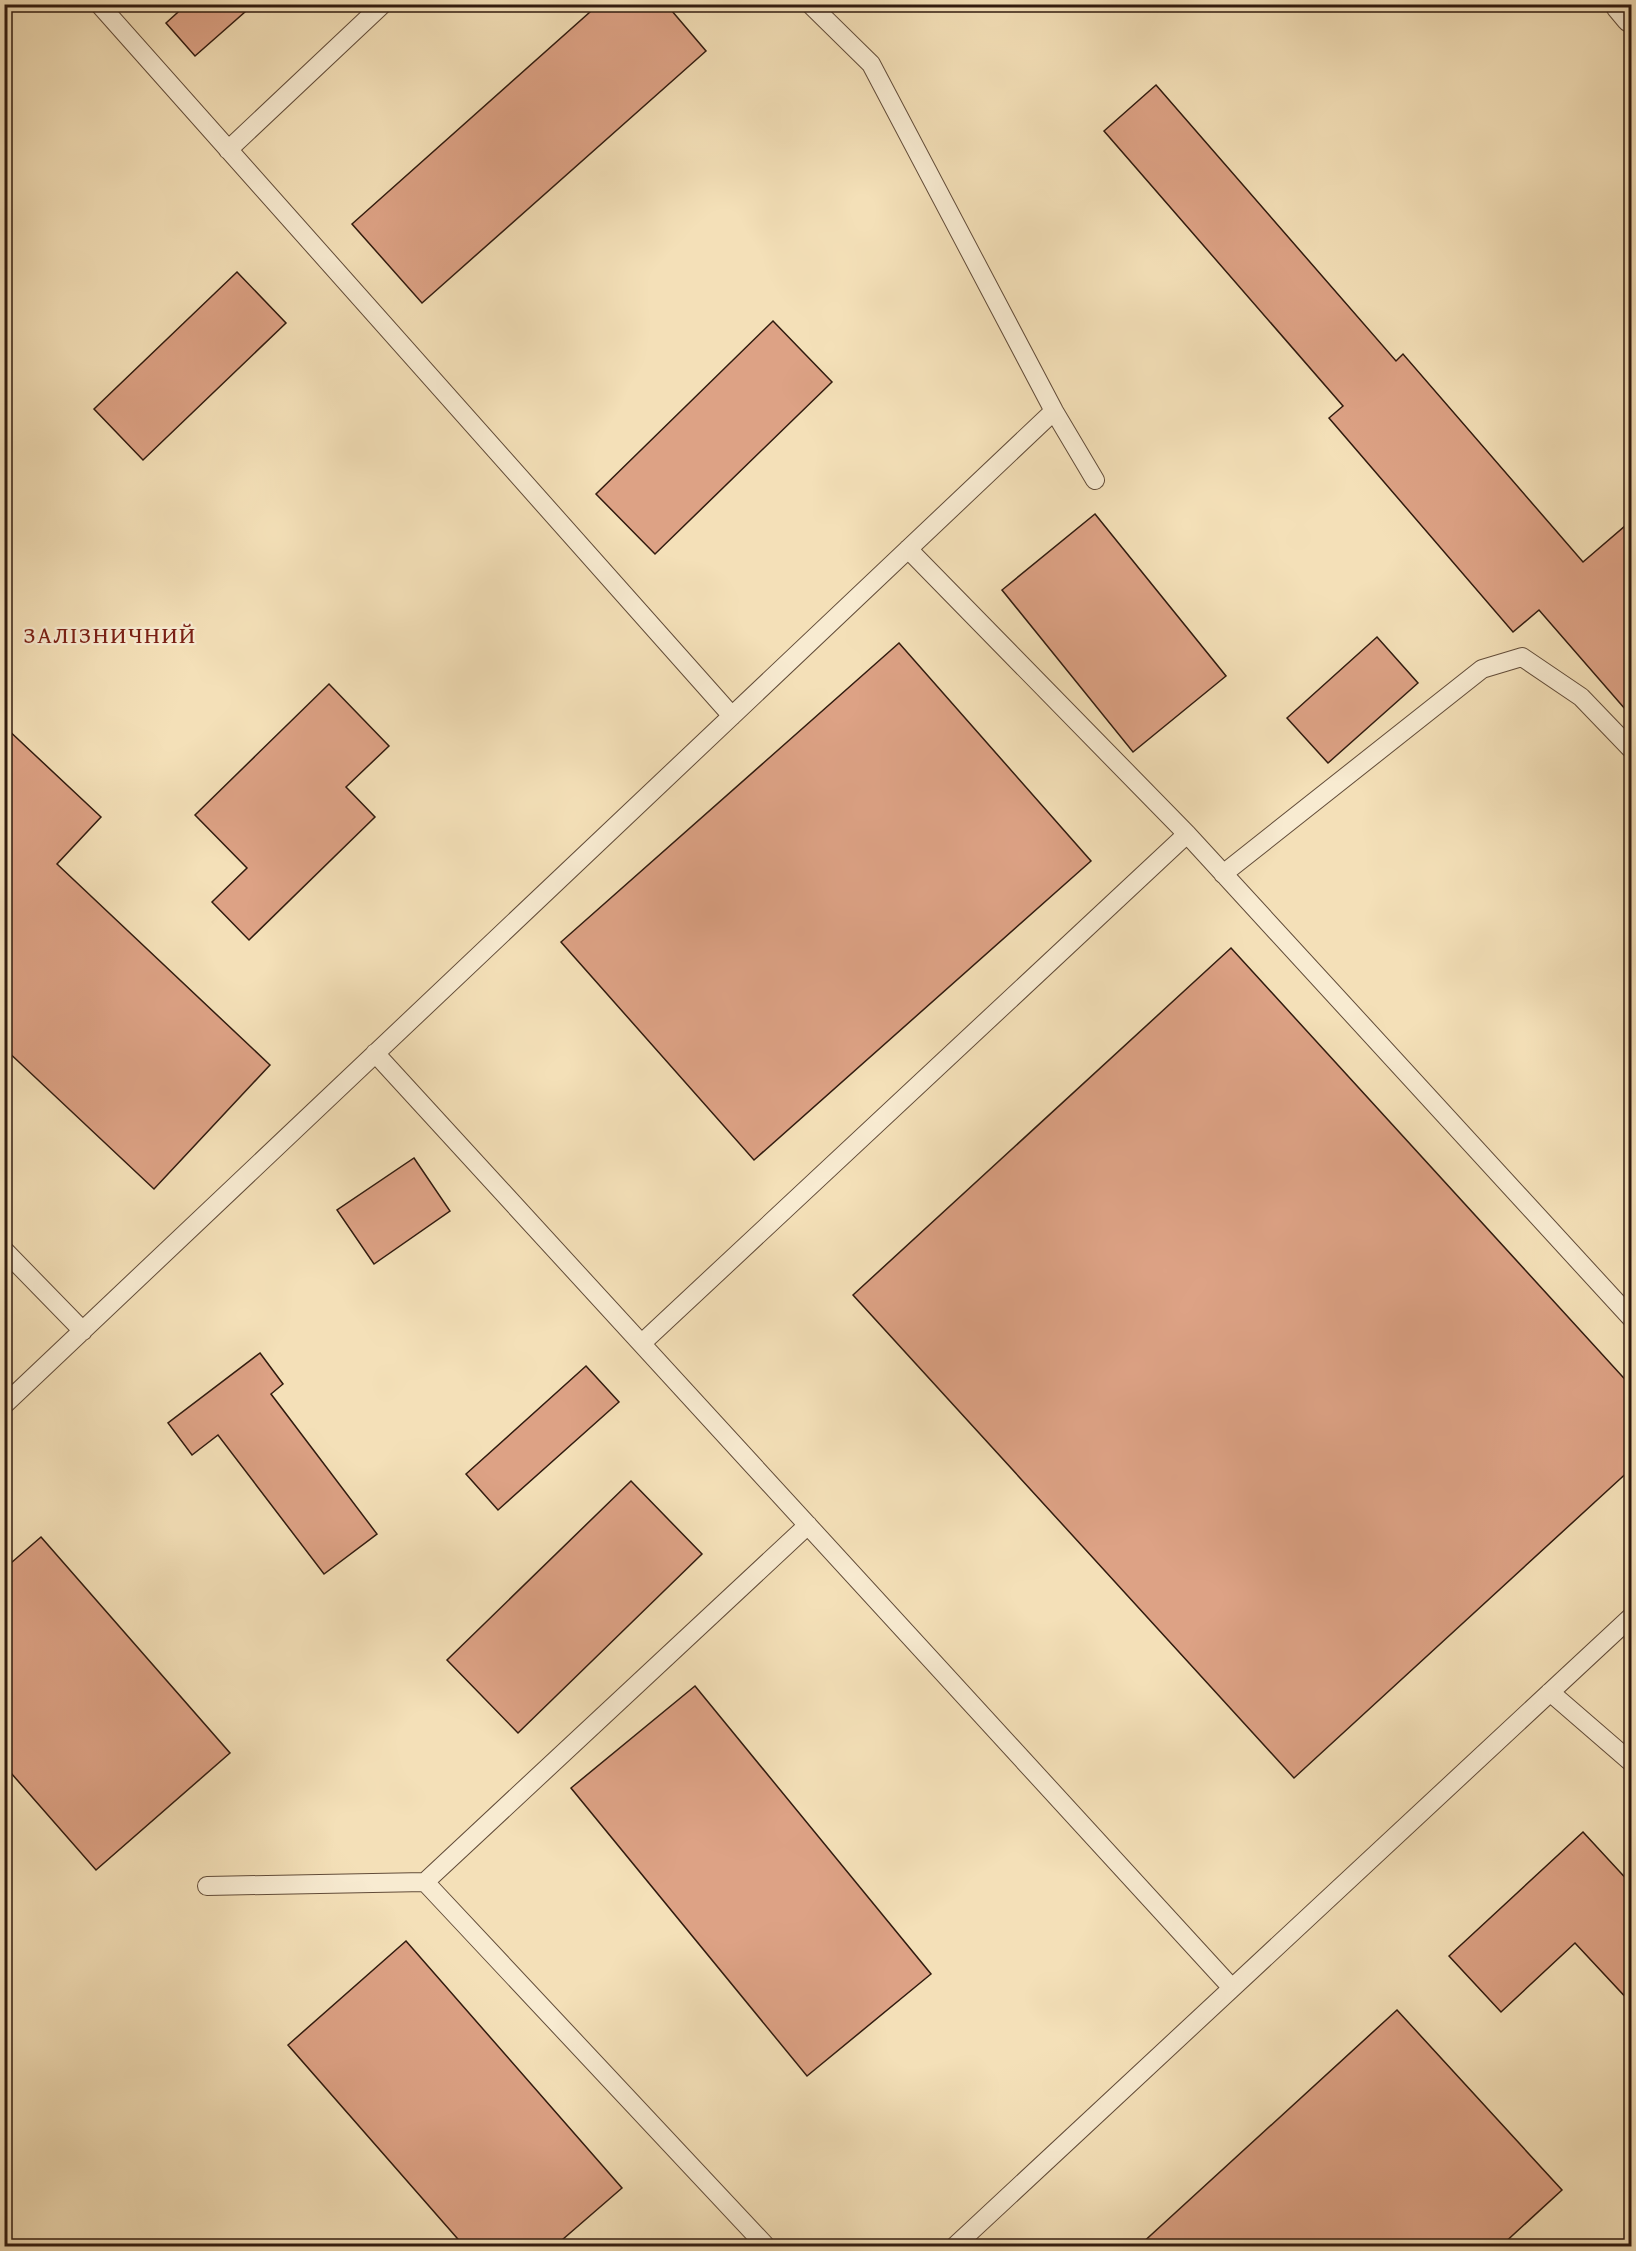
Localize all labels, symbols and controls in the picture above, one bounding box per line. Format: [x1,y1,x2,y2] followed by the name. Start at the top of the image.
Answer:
[23,617,197,652] district label: ЗАЛІЗНИЧНИЙ

